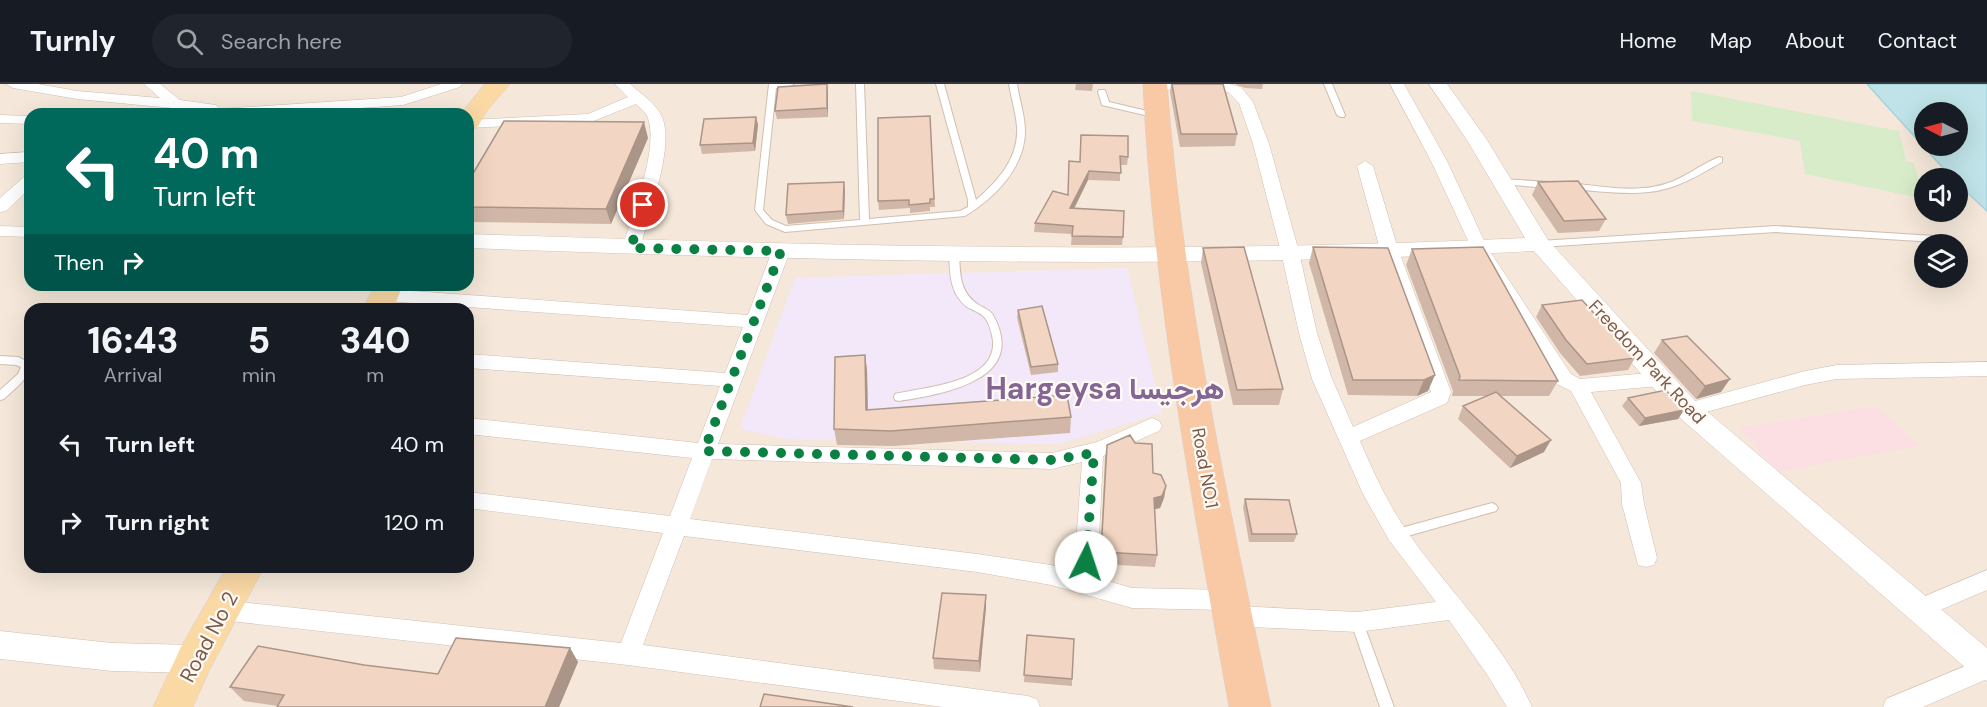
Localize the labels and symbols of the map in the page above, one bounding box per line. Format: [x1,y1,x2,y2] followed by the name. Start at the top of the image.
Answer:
[1914,102,1968,156] north arrow
[617,179,668,230] pin
[1583,295,1711,429] street label: Freedom Park Road
[985,369,1225,408] district label: Hargeysa هرجيسا
[1186,426,1224,510] street label: Road NO.1
[1054,530,1118,594] position arrow
[173,587,245,687] street label: Road No 2

